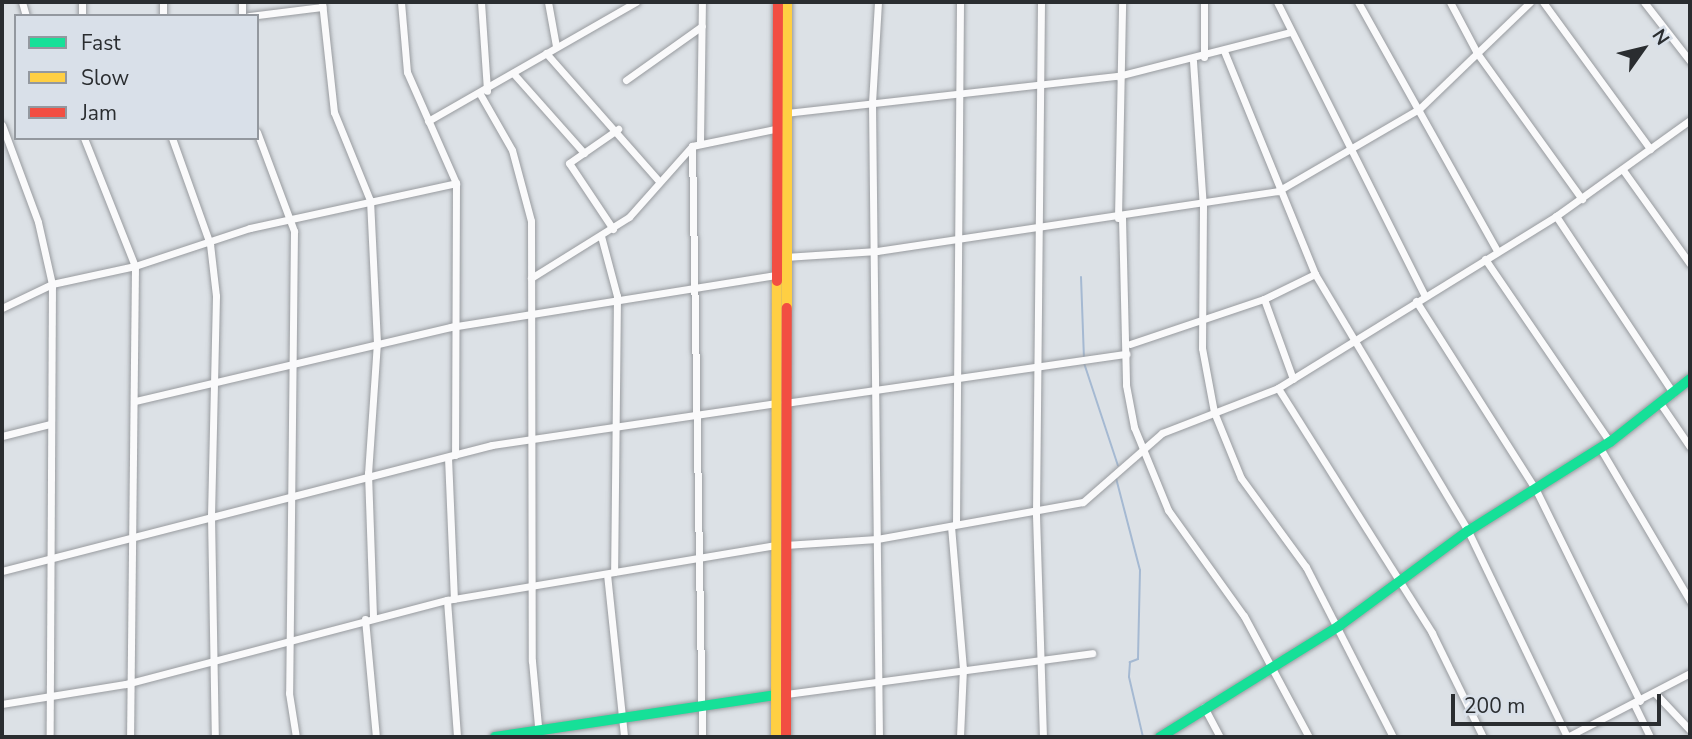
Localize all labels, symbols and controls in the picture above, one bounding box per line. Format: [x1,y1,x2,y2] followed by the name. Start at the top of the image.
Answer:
[14,14,259,140] legend
[1608,14,1678,84] north arrow
[1646,24,1675,50] text: N
[81,29,121,57] text: Fast
[81,64,129,92] text: Slow
[81,99,117,127] text: Jam
[1454,680,1664,724] scale bar
[1464,692,1525,720] text: 200 m

